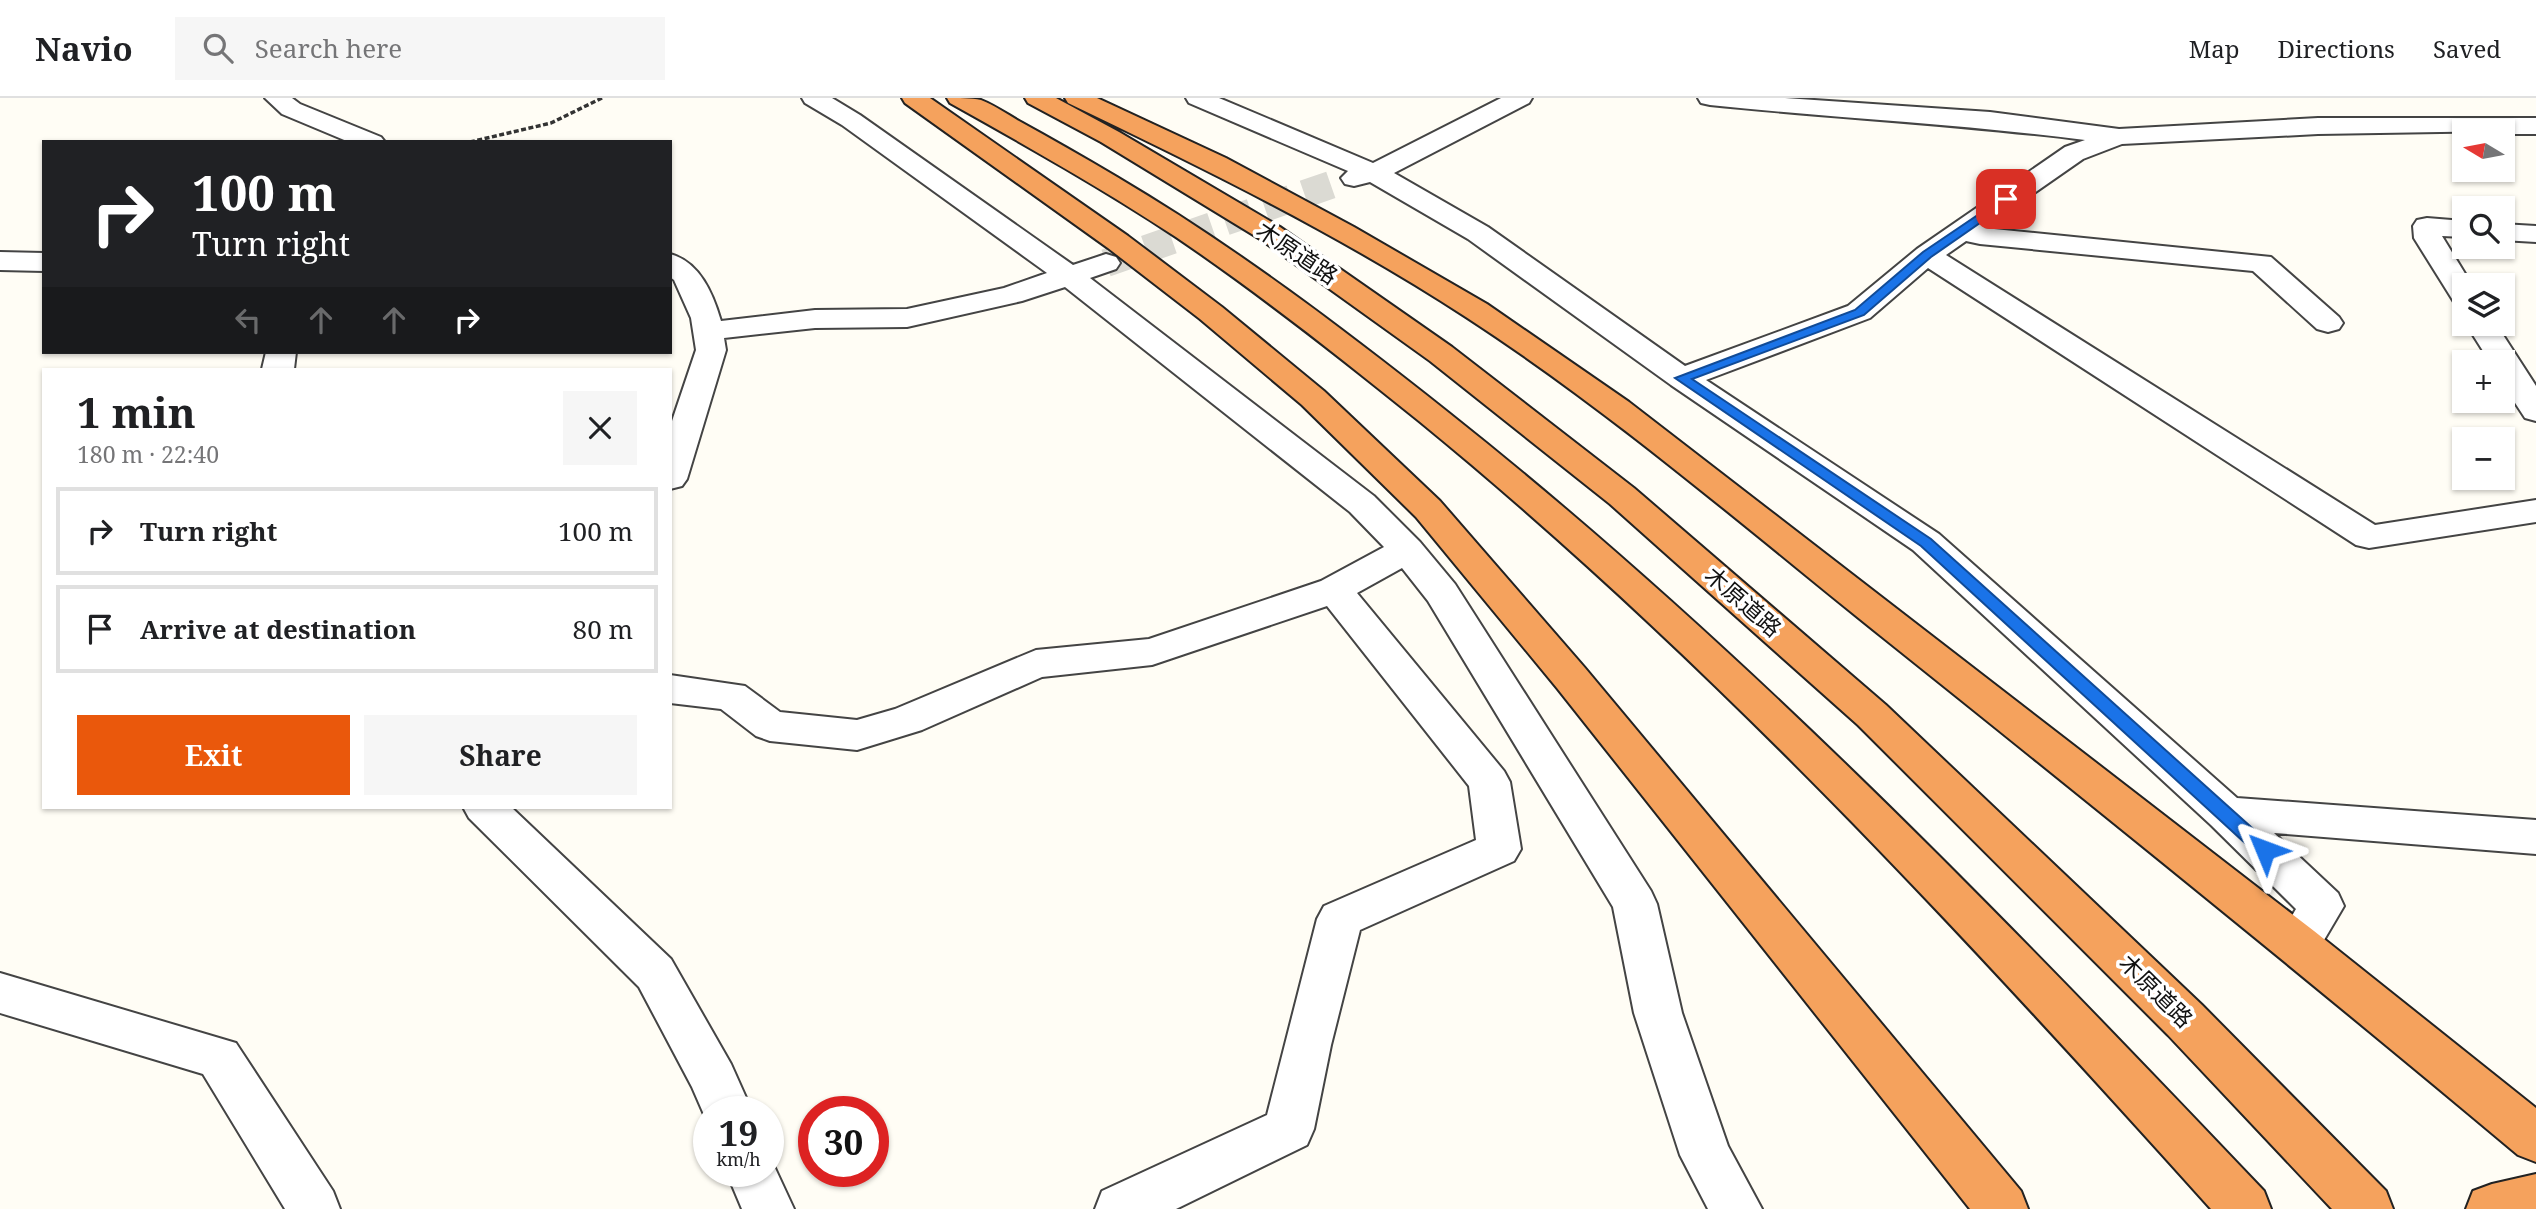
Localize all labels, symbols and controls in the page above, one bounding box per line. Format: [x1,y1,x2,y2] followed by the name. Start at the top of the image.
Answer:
[175,17,665,80] search box
[35,26,133,71] text: Navio
[199,29,237,67] icon: search
[255,30,402,66] text: Search here
[2189,32,2240,65] text: Map
[2278,32,2395,65] text: Directions
[2433,32,2501,65] text: Saved
[2452,119,2515,182] north arrow
[2452,119,2515,490] map controls
[192,159,336,225] text: 100 m
[77,168,168,259] icon: right
[1976,169,2036,229] pin
[1987,180,2025,218] icon: arrive
[2452,196,2515,259] button: search
[1250,213,1345,291] street label: 木原道路
[192,222,350,265] text: Turn right
[2452,273,2515,336] button: layers
[229,301,267,339] icon: left
[302,301,340,339] icon: ahead
[375,301,413,339] icon: ahead
[448,301,486,339] icon: right
[2452,350,2515,413] button: +
[77,383,196,440] text: 1 min
[563,391,637,465] button: close
[2452,427,2515,490] button: −
[77,438,219,470] text: 180 m · 22:40
[81,512,119,550] icon: right
[140,513,277,549] text: Turn right
[558,513,633,549] text: 100 m
[1698,559,1789,643] street label: 木原道路
[81,610,119,648] icon: arrive
[140,611,416,647] text: Arrive at destination
[573,611,633,647] text: 80 m
[77,715,350,795] button: Exit
[364,715,637,795] button: Share
[2228,813,2302,887] position arrow
[2113,946,2201,1034] street label: 木原道路
[798,1096,889,1187] speed limit sign: 30
[719,1109,758,1156] text: 19
[716,1147,761,1171] text: km/h

